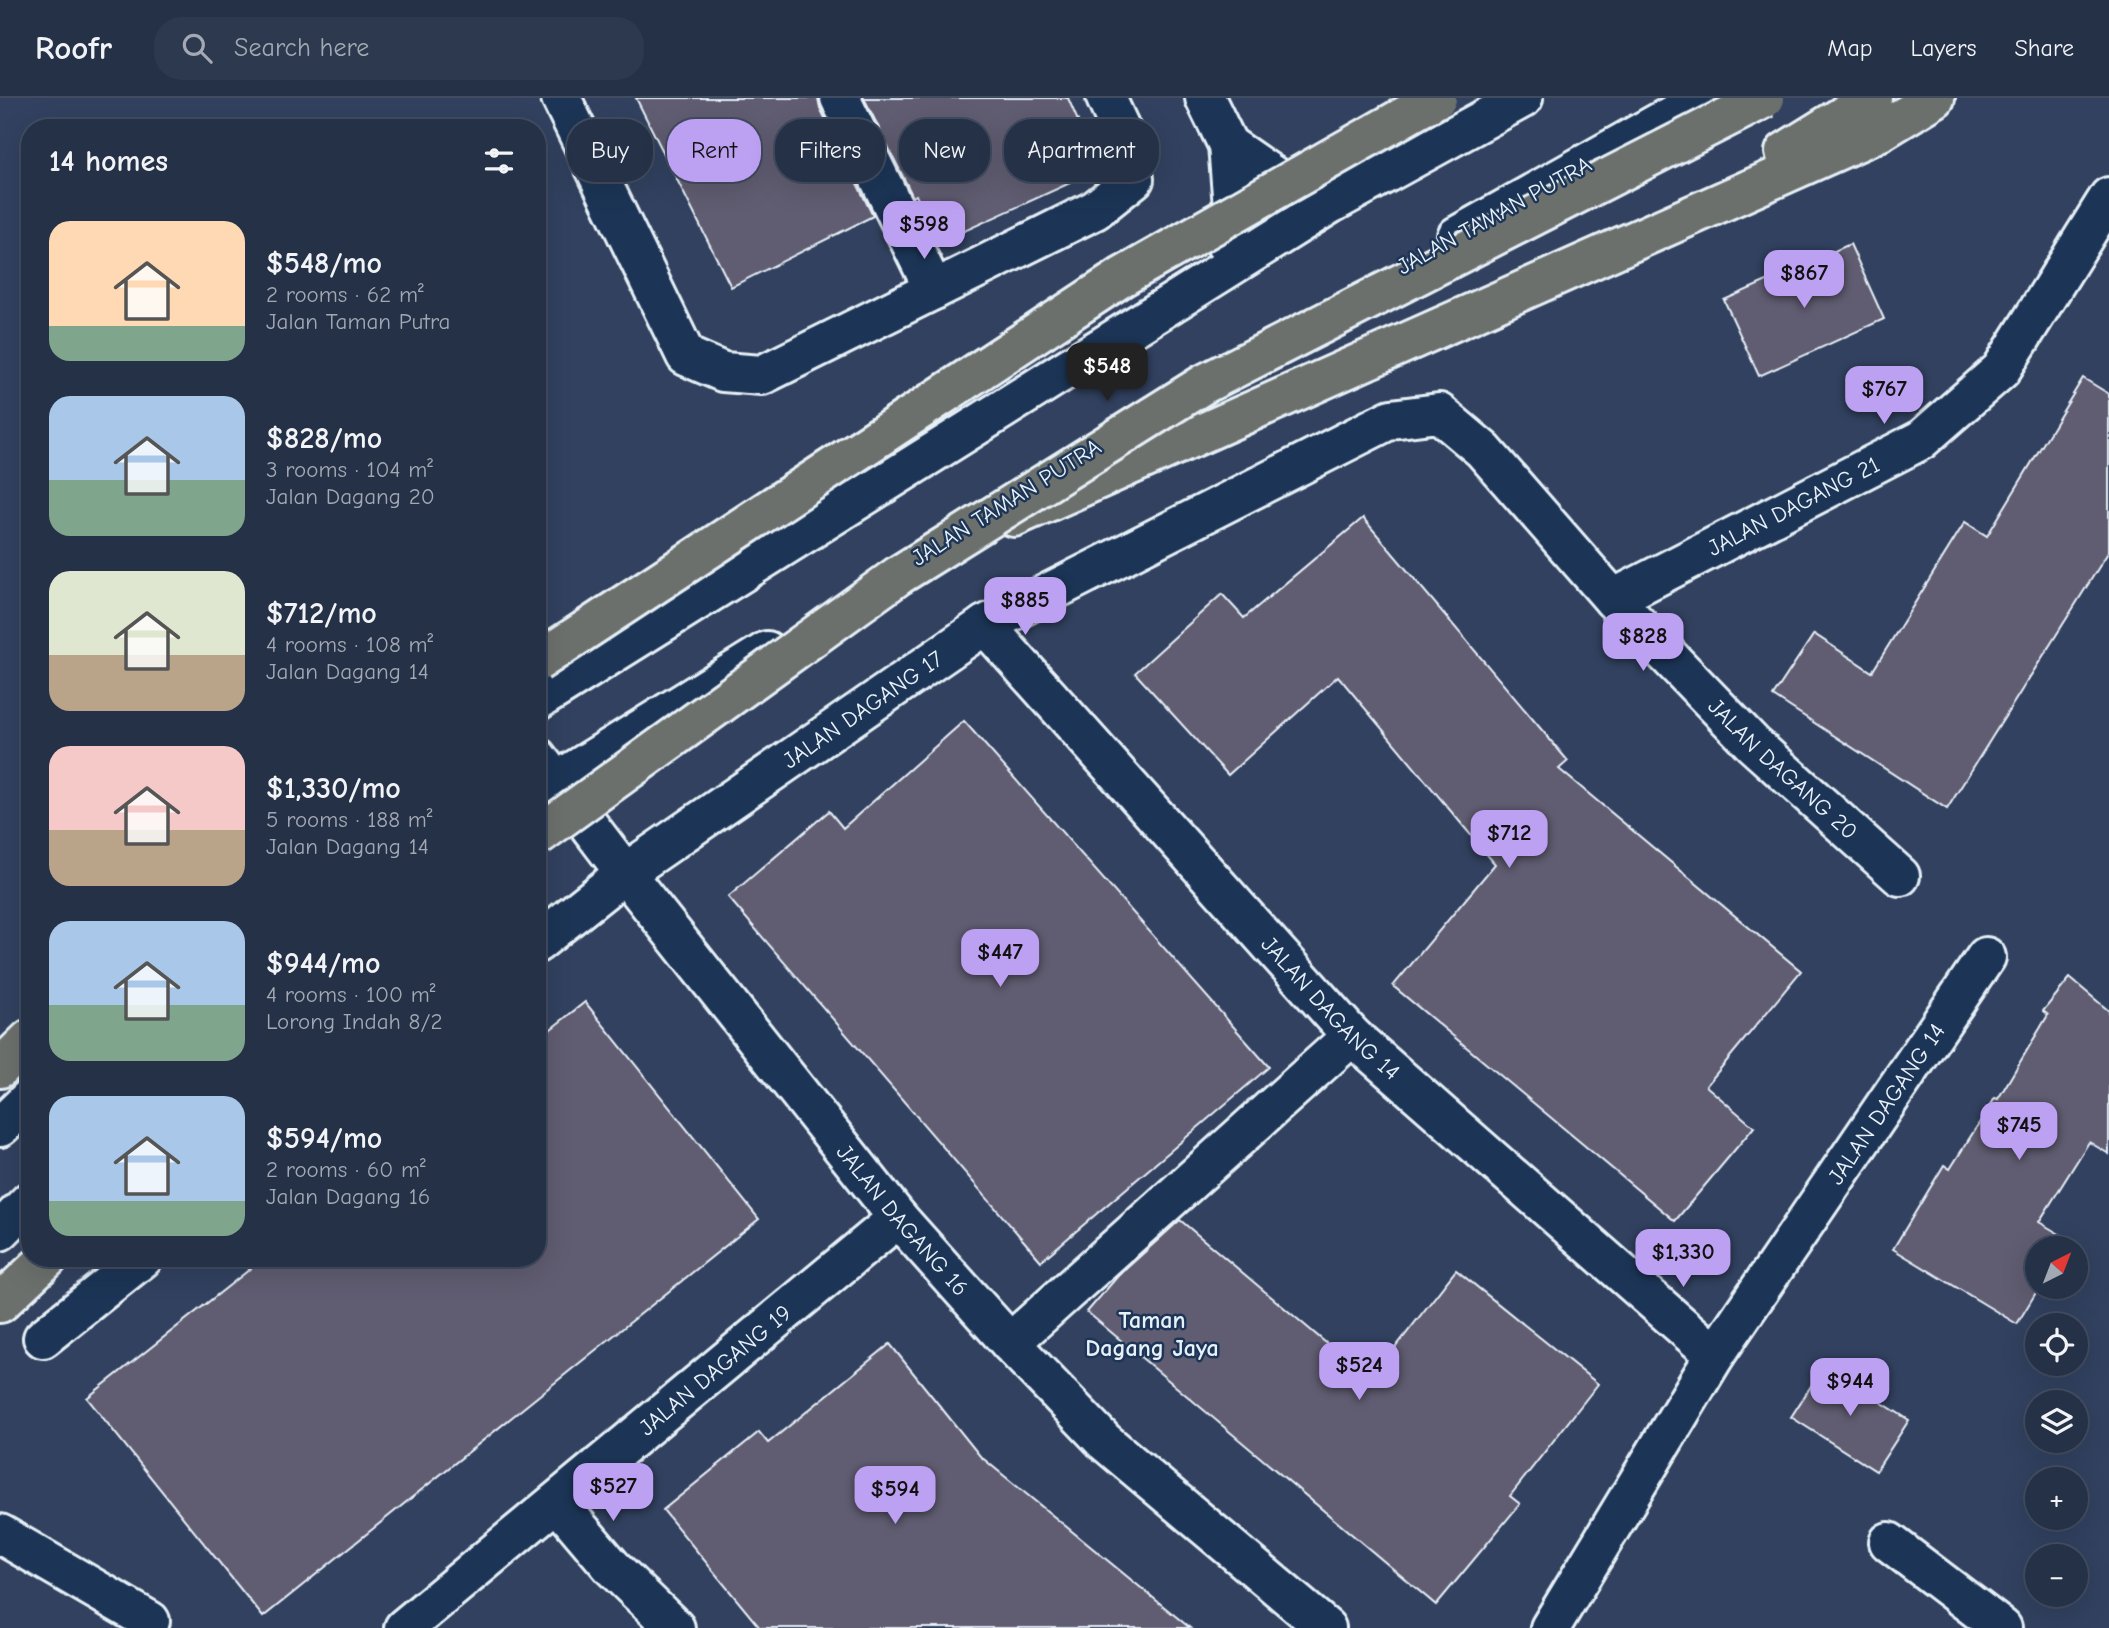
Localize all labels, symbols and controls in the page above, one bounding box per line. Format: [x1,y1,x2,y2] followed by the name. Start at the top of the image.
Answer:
[154,17,644,80] search box
[35,29,112,67] text: Roofr
[178,29,216,67] icon: search
[234,33,369,63] text: Search here
[1827,34,1873,62] text: Map
[1911,34,1976,62] text: Layers
[2014,34,2074,62] text: Share
[567,119,653,182] chip: Buy
[667,119,761,182] chip: Rent
[775,119,885,182] chip: Filters
[899,119,990,182] chip: New
[1004,119,1159,182] chip: Apartment
[480,142,518,180] icon: filters
[49,144,168,179] text: 14 homes
[1392,151,1596,280] street label: JALAN TAMAN PUTRA
[883,202,965,261] pin: $598
[899,210,949,237] text: $598
[266,246,382,281] text: $548/mo
[105,249,189,333] icon: home
[1763,250,1845,310] pin: $867
[1780,259,1828,286] text: $867
[266,281,424,308] text: 2 rooms · 62 m²
[266,308,450,335] text: Jalan Taman Putra
[1066,344,1148,403] pin: $548
[1083,352,1131,379] text: $548
[1843,366,1925,426] pin: $767
[1861,375,1907,402] text: $767
[266,421,382,456] text: $828/mo
[105,424,189,508] icon: home
[907,433,1106,572] street label: JALAN TAMAN PUTRA
[1703,451,1884,562] street label: JALAN DAGANG 21
[266,456,433,483] text: 3 rooms · 104 m²
[266,483,435,510] text: Jalan Dagang 20
[984,578,1066,637] pin: $885
[1000,586,1050,613] text: $885
[266,596,377,631] text: $712/mo
[105,599,189,683] icon: home
[1602,614,1684,673] pin: $828
[1619,622,1667,649] text: $828
[266,631,433,658] text: 4 rooms · 108 m²
[778,645,948,774] street label: JALAN DAGANG 17
[266,658,429,685] text: Jalan Dagang 14
[1702,693,1863,845] street label: JALAN DAGANG 20
[266,771,401,806] text: $1,330/mo
[105,774,189,858] icon: home
[266,806,432,833] text: 5 rooms · 188 m²
[1468,810,1550,870] pin: $712
[1487,819,1531,846] text: $712
[266,833,429,860] text: Jalan Dagang 14
[959,930,1041,989] pin: $447
[1255,931,1405,1086] street label: JALAN DAGANG 14
[977,938,1023,965] text: $447
[266,946,380,981] text: $944/mo
[105,949,189,1033] icon: home
[266,981,435,1008] text: 4 rooms · 100 m²
[266,1008,442,1035] text: Lorong Indah 8/2
[1822,1018,1951,1190] street label: JALAN DAGANG 14
[1978,1102,2060,1162] pin: $745
[1996,1111,2042,1138] text: $745
[266,1121,382,1156] text: $594/mo
[105,1124,189,1208] icon: home
[831,1139,974,1301] street label: JALAN DAGANG 16
[266,1156,426,1183] text: 2 rooms · 60 m²
[266,1183,430,1210] text: Jalan Dagang 16
[1626,1230,1740,1289] pin: $1,330
[2025,1236,2088,1298] north arrow
[2025,1236,2088,1607] map controls
[1651,1238,1715,1265] text: $1,330
[634,1299,797,1441] street label: JALAN DAGANG 19
[1085,1306,1219,1362] district label: Taman Dagang Jaya
[2025,1313,2088,1376] button: locate
[1318,1342,1400,1402] pin: $524
[1335,1351,1383,1378] text: $524
[1809,1358,1891,1418] pin: $944
[1826,1367,1874,1394] text: $944
[2025,1390,2088,1453] button: layers
[572,1464,654,1523] pin: $527
[854,1466,936,1526] pin: $594
[2025,1467,2088,1530] button: +
[589,1472,637,1499] text: $527
[871,1475,919,1502] text: $594
[2025,1544,2088,1607] button: −

